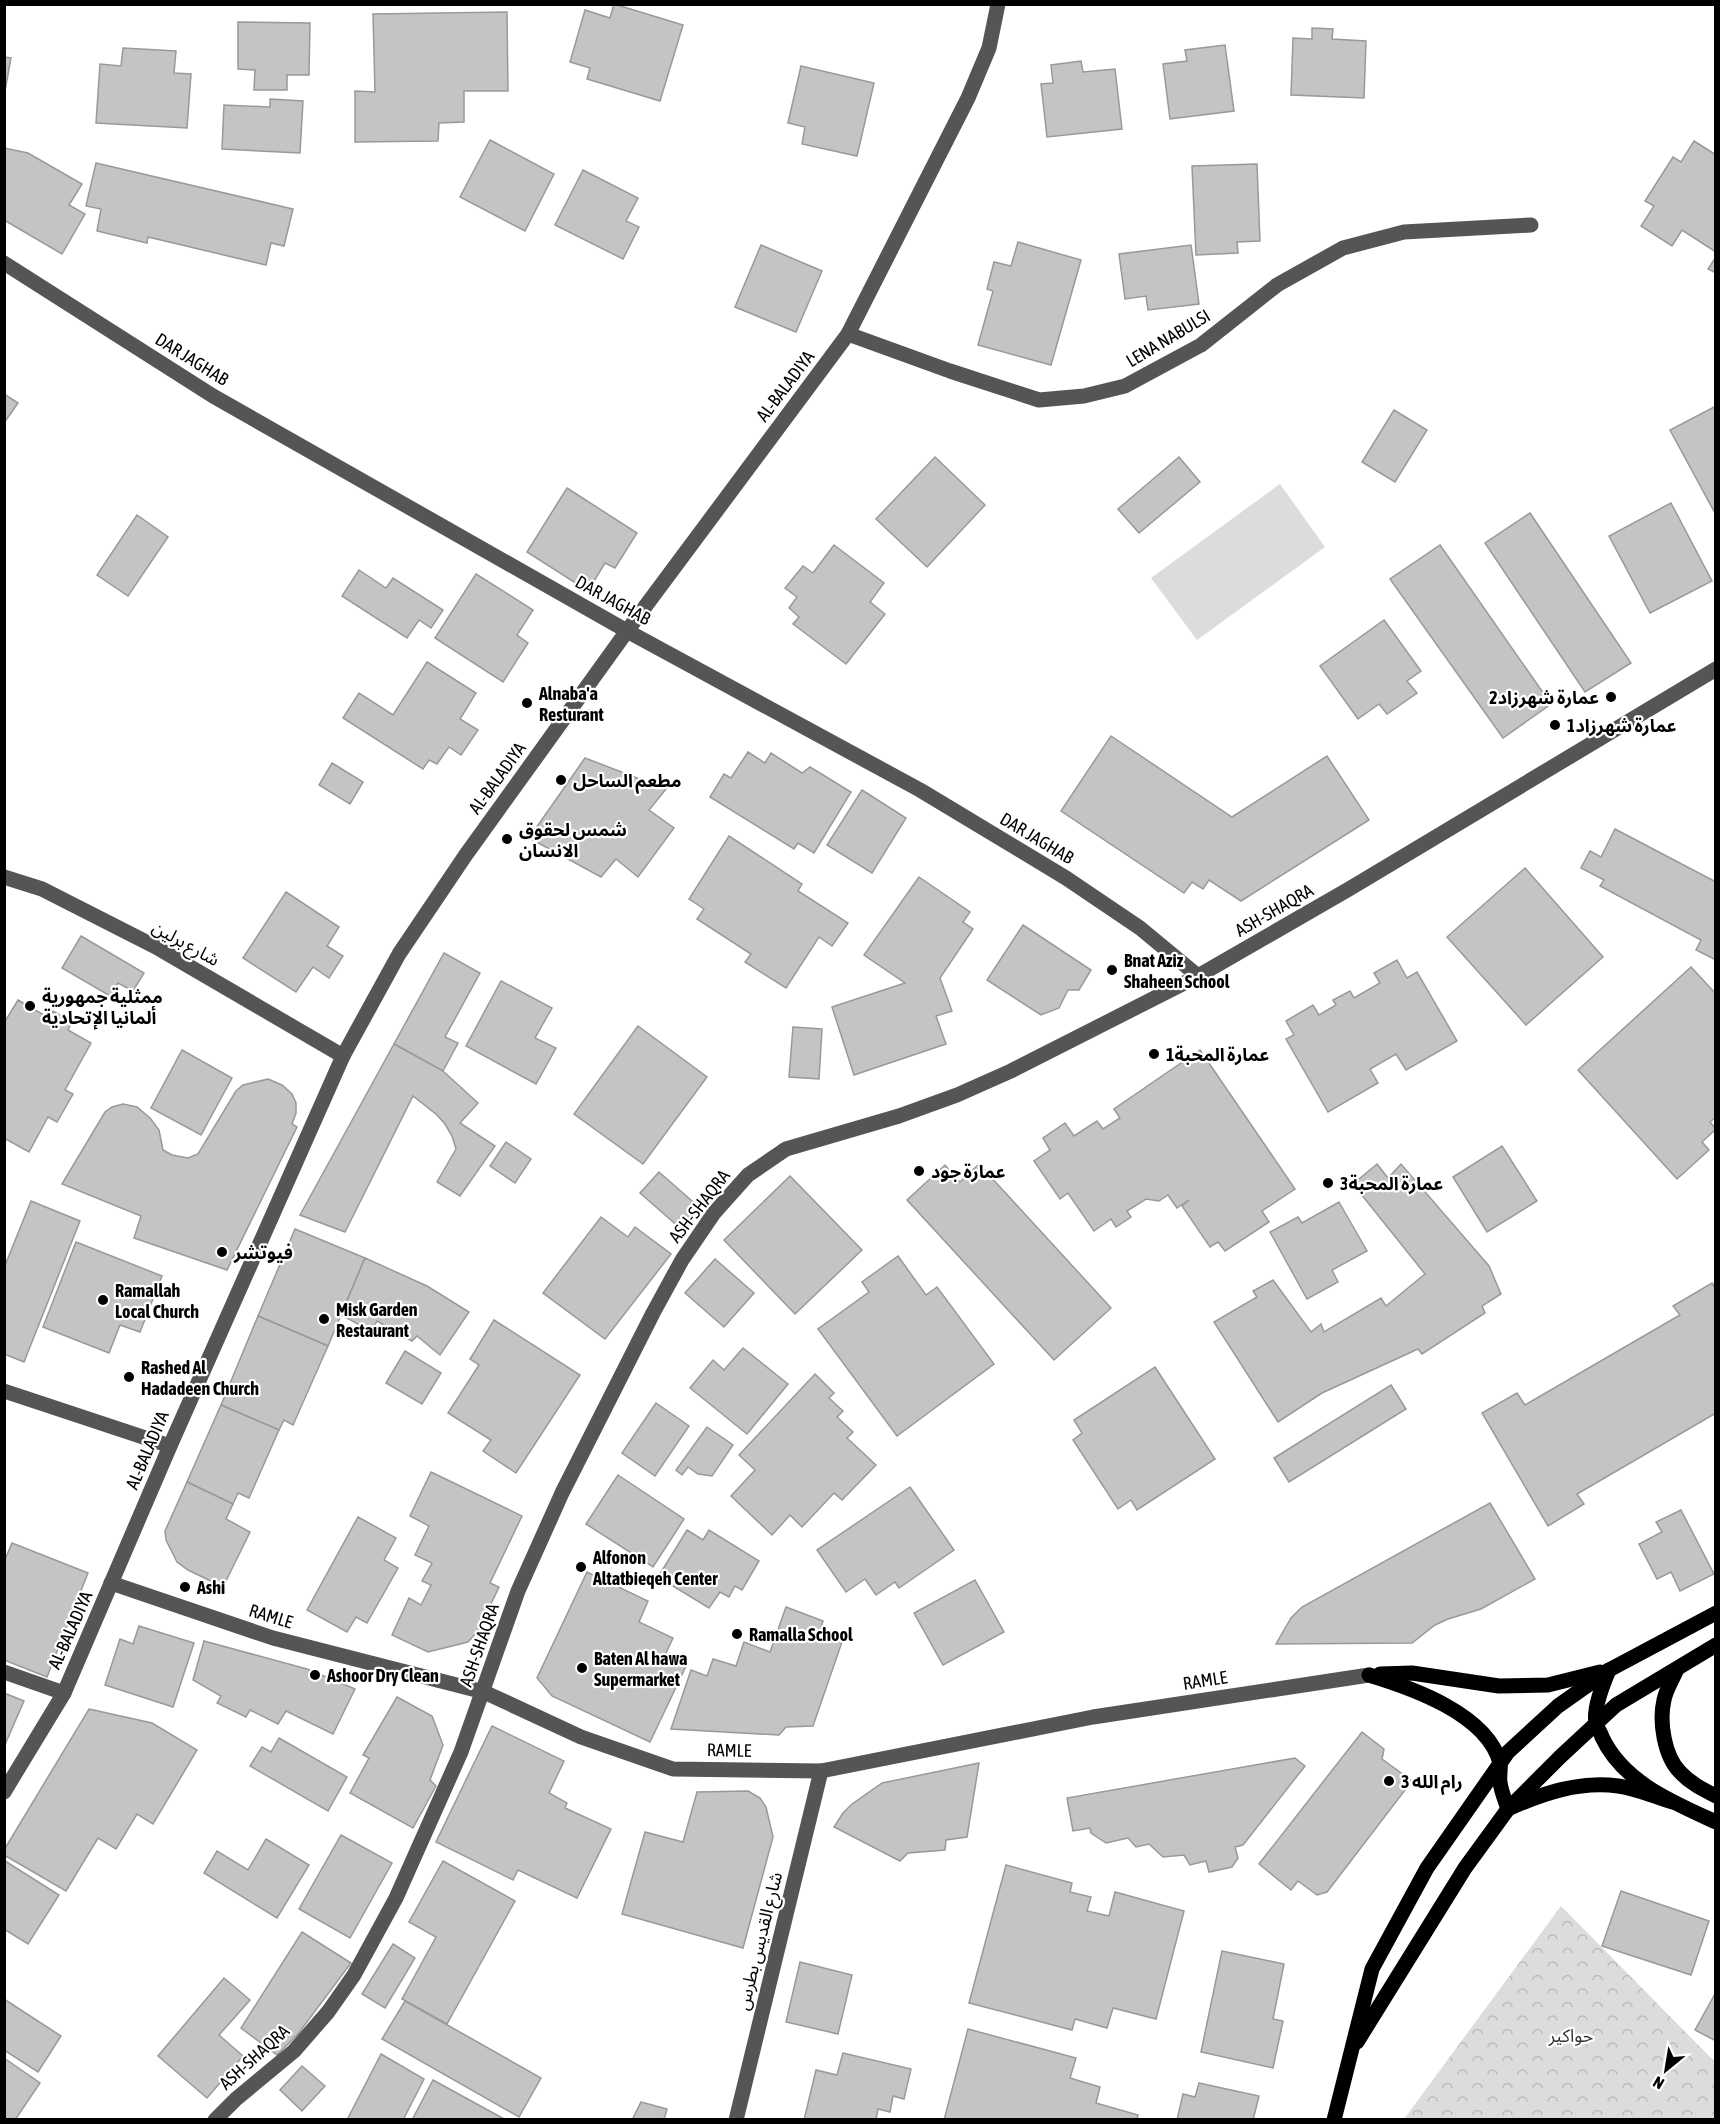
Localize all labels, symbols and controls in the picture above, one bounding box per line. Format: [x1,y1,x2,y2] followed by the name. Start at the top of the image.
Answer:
[1122,305,1214,371] street label: LENA NABULSI
[152,328,233,390] street label: DAR JAGHAB
[752,346,819,426] street label: AL-BALADIYA
[572,571,654,629] street label: DAR JAGHAB
[538,683,604,725] place label: Alnaba'a Resturant
[1489,687,1599,709] place label: عمارة شهرزاد2
[1604,690,1618,704] marker: عمارة شهرزاد2
[520,696,534,710] marker: Alnaba'a Resturant
[1567,715,1677,737] place label: عمارة شهرزاد1
[1548,718,1562,732] marker: عمارة شهرزاد1
[464,738,530,818] street label: AL-BALADIYA
[573,770,681,794] place label: مطعم الساحل
[554,773,568,787] marker: مطعم الساحل
[996,808,1078,868] street label: DAR JAGHAB
[519,819,627,861] place label: شمس لحقوق الانسان
[500,832,514,846] marker: شمس لحقوق الانسان
[1231,879,1317,941] street label: ASH-SHAQRA
[147,916,223,974] street label: شارع برلين
[1124,950,1230,992] place label: Bnat Aziz Shaheen School
[1105,963,1119,977] marker: Bnat Aziz Shaheen School
[42,986,163,1030] place label: ممثلية جمهورية ألمانيا الإتحادية
[23,999,37,1013] marker: ممثلية جمهورية ألمانيا الإتحادية
[1166,1044,1269,1066] place label: عمارة المحبة1
[1147,1047,1161,1061] marker: عمارة المحبة1
[931,1161,1006,1183] place label: عمارة جود
[912,1164,926,1178] marker: عمارة جود
[664,1165,734,1247] street label: ASH-SHAQRA
[1340,1173,1443,1195] place label: عمارة المحبة3
[1321,1176,1335,1190] marker: عمارة المحبة3
[233,1242,293,1264] place label: فيوتشر
[215,1245,229,1259] marker: فيوتشر
[115,1280,199,1322] place label: Ramallah Local Church
[96,1293,110,1307] marker: Ramallah Local Church
[336,1299,418,1341] place label: Misk Garden Restaurant
[317,1312,331,1326] marker: Misk Garden Restaurant
[141,1357,259,1399] place label: Rashed Al Hadadeen Church
[122,1370,136,1384] marker: Rashed Al Hadadeen Church
[121,1407,173,1492] street label: AL-BALADIYA
[592,1547,718,1589] place label: Alfonon Altatbieqeh Center
[574,1560,588,1574] marker: Alfonon Altatbieqeh Center
[196,1577,225,1598] place label: Ashi
[178,1580,192,1594] marker: Ashi
[44,1588,97,1672] street label: AL-BALADIYA
[247,1599,296,1633] street label: RAMLE
[455,1601,503,1689] street label: ASH-SHAQRA
[749,1624,853,1645] place label: Ramalla School
[730,1627,744,1641] marker: Ramalla School
[594,1648,687,1690] place label: Baten Al hawa Supermarket
[575,1661,589,1675] marker: Baten Al hawa Supermarket
[326,1665,439,1686] place label: Ashoor Dry Clean
[1181,1666,1229,1694] street label: RAMLE
[308,1668,322,1682] marker: Ashoor Dry Clean
[707,1739,752,1761] street label: RAMLE
[1401,1771,1463,1795] place label: 3 رام الله
[1382,1774,1396,1788] marker: 3 رام الله
[732,1870,790,2013] street label: شارع القديس بطرس
[215,2020,293,2094] street label: ASH-SHAQRA
[1548,2025,1593,2047] park label: حواكير
[1636,2040,1696,2100] north arrow
[1650,2073,1667,2093] text: N

